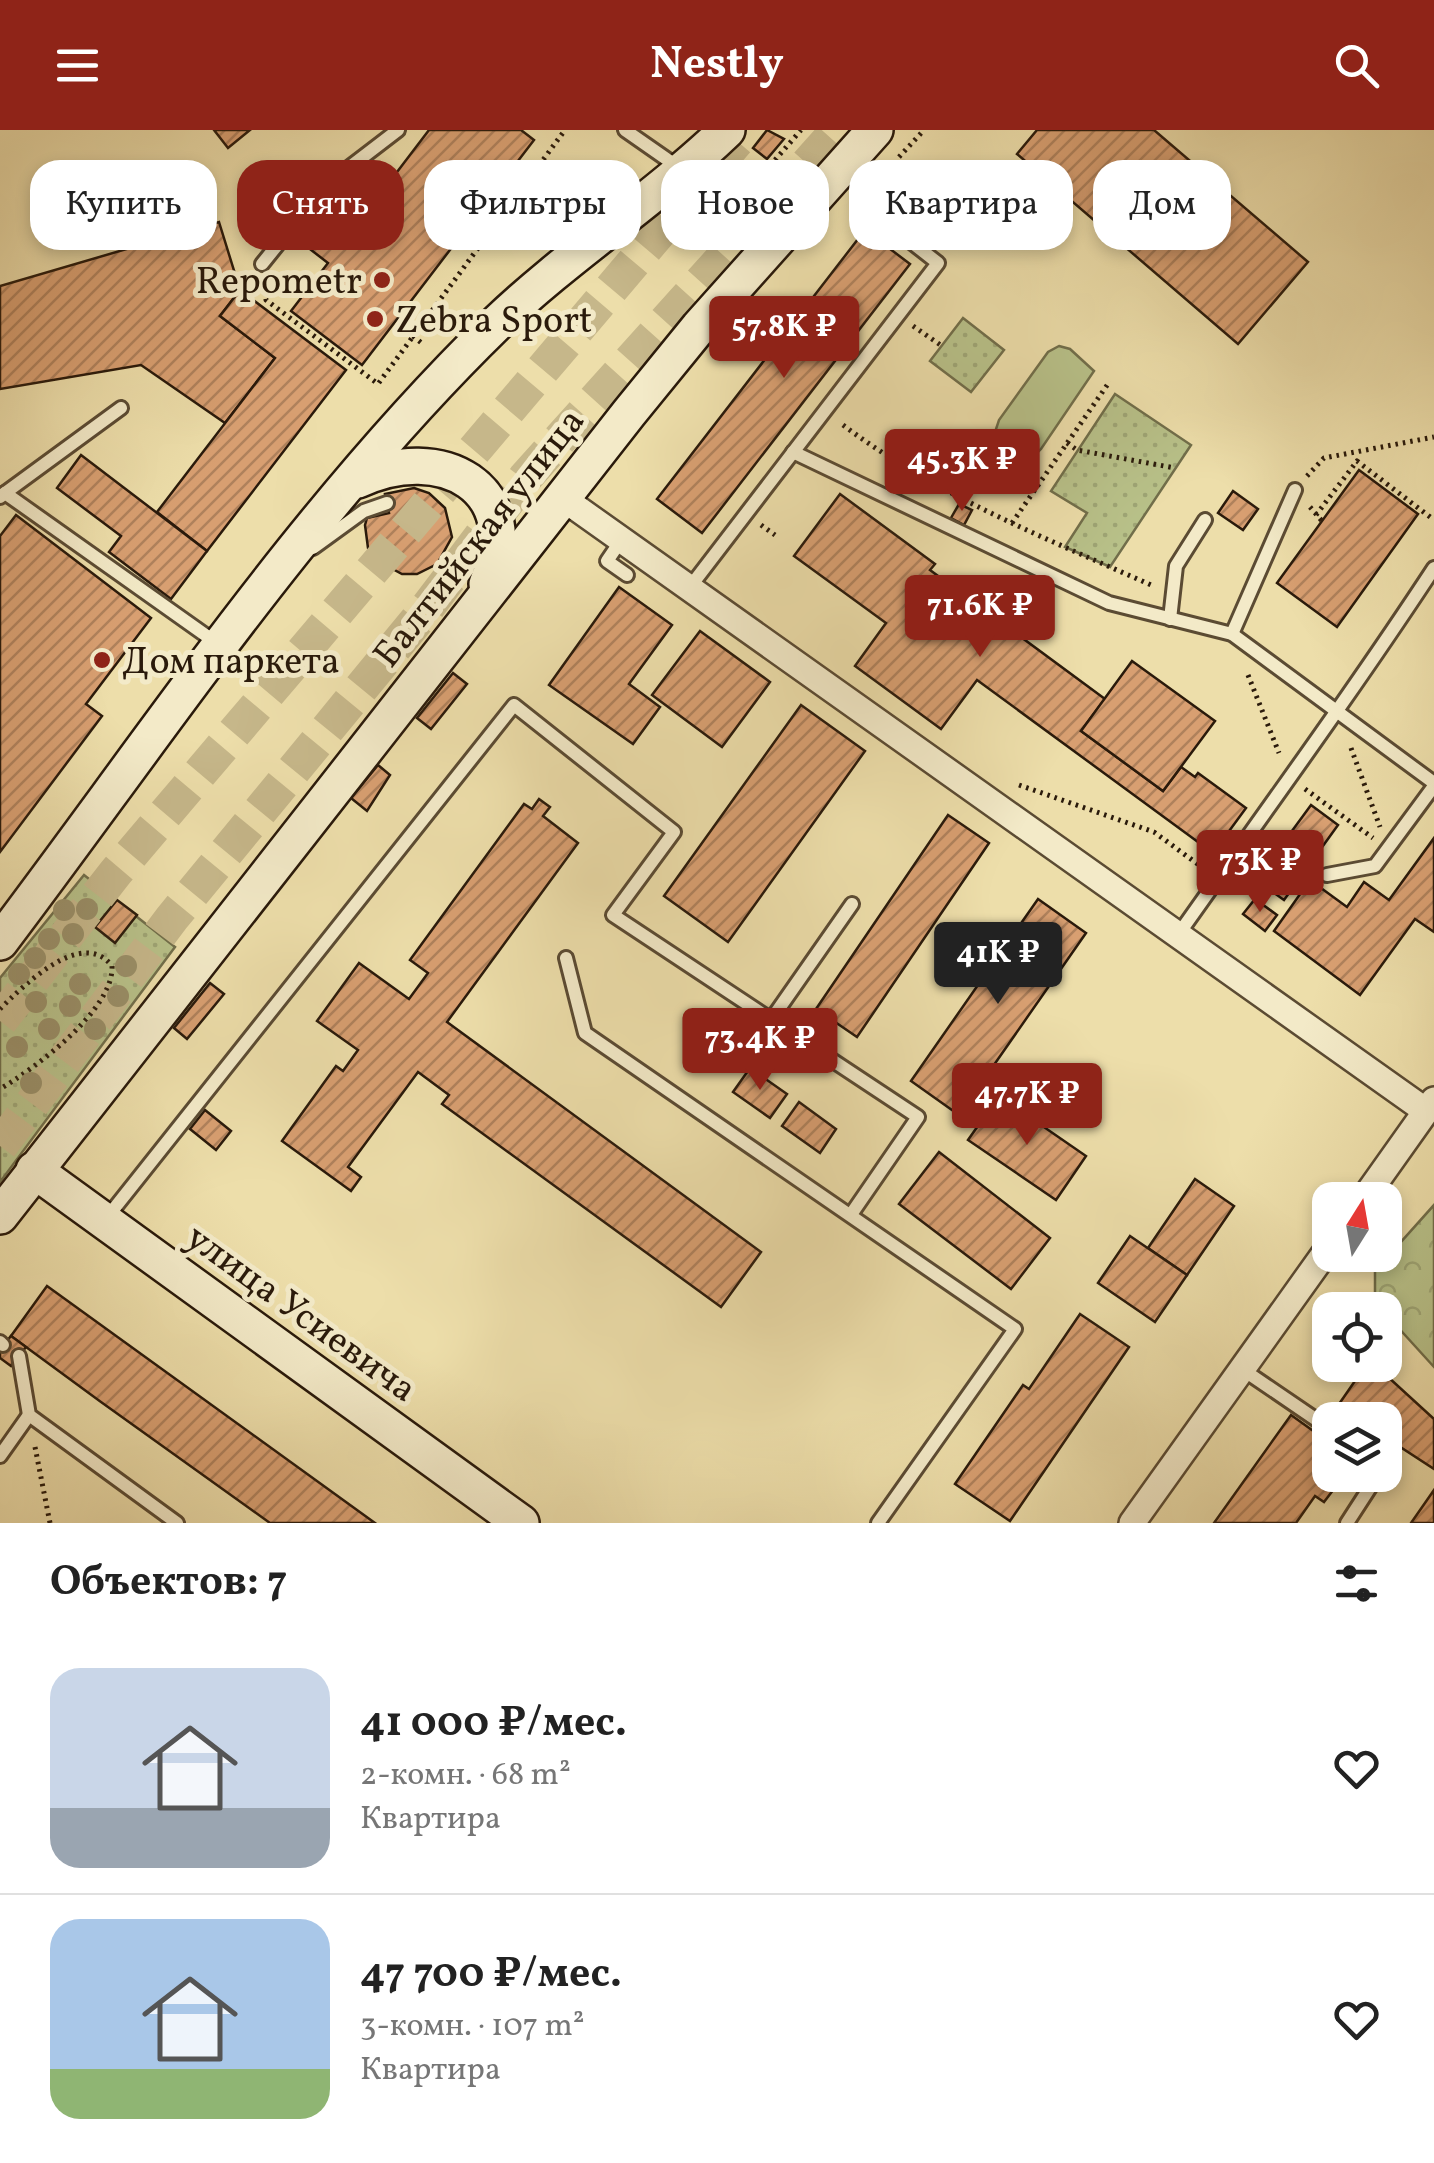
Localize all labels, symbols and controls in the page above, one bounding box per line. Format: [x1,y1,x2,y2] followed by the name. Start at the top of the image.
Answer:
[650,34,784,97] text: Nestly
[50,38,105,93] icon: menu
[1329,38,1384,93] icon: search
[30,160,217,250] chip: Купить
[237,160,404,250] chip: Снять
[424,160,641,250] chip: Фильтры
[661,160,829,250] chip: Новое
[849,160,1073,250] chip: Квартира
[1093,160,1231,250] chip: Дом
[196,257,362,310] place label: Repometr
[371,269,393,291] marker: Repometr
[395,296,592,349] place label: Zebra Sport
[692,296,876,381] pin: 57.8K ₽
[731,306,837,350] text: 57.8K ₽
[364,308,386,330] marker: Zebra Sport
[362,398,599,680] street label: Балтийская улица
[870,429,1054,514] pin: 45.3K ₽
[907,439,1017,483] text: 45.3K ₽
[888,575,1072,660] pin: 71.6K ₽
[927,585,1033,629] text: 71.6K ₽
[122,637,340,690] place label: Дом паркета
[91,649,113,671] marker: Дом паркета
[1190,830,1330,915] pin: 73K ₽
[1219,840,1301,884] text: 73K ₽
[928,922,1068,1007] pin: 41K ₽
[956,932,1040,976] text: 41K ₽
[668,1008,852,1093] pin: 73.4K ₽
[704,1018,816,1062] text: 73.4K ₽
[935,1063,1119,1148] pin: 47.7K ₽
[974,1073,1080,1117] text: 47.7K ₽
[1312,1182,1402,1272] north arrow
[1312,1182,1402,1492] map controls
[173,1213,426,1417] street label: улица Усиевича
[1312,1292,1402,1382] button: locate
[1312,1402,1402,1492] button: layers
[50,1554,287,1613] text: Объектов: 7
[1329,1556,1384,1611] icon: filters
[360,1695,627,1754] text: 41 000 ₽/мес.
[130,1708,250,1828] icon: home
[1329,1741,1384,1796] icon: heart
[360,1754,571,1798] text: 2-комн. · 68 m²
[360,1798,501,1842] text: Квартира
[360,1946,622,2005] text: 47 700 ₽/мес.
[130,1959,250,2079] icon: home
[1329,1992,1384,2047] icon: heart
[360,2005,585,2049] text: 3-комн. · 107 m²
[360,2049,501,2093] text: Квартира

